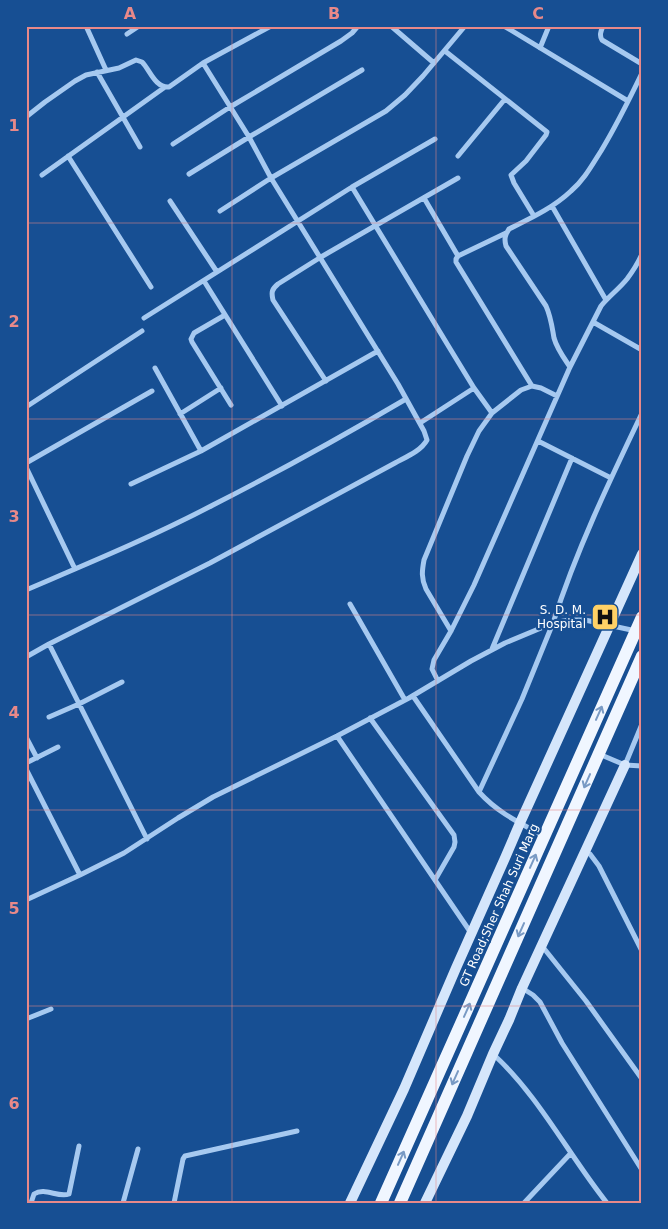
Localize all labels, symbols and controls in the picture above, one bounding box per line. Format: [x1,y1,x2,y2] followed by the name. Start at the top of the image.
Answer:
[124,4,137,23] text: A
[328,4,340,23] text: B
[532,4,544,23] text: C
[8,116,20,135] text: 1
[8,312,20,331] text: 2
[8,507,20,526] text: 3
[590,602,620,632] hospital icon: S. D. M. Hospital
[537,603,586,631] place label: S. D. M. Hospital
[8,703,20,722] text: 4
[595,706,605,721] one-way arrow
[581,773,591,788] one-way arrow
[457,821,541,989] street label: GT Road;Sher Shah Suri Marg
[529,854,538,869] one-way arrow
[8,899,20,918] text: 5
[515,922,525,937] one-way arrow
[462,1003,472,1018] one-way arrow
[450,1070,460,1085] one-way arrow
[8,1094,20,1113] text: 6
[396,1151,406,1166] one-way arrow

